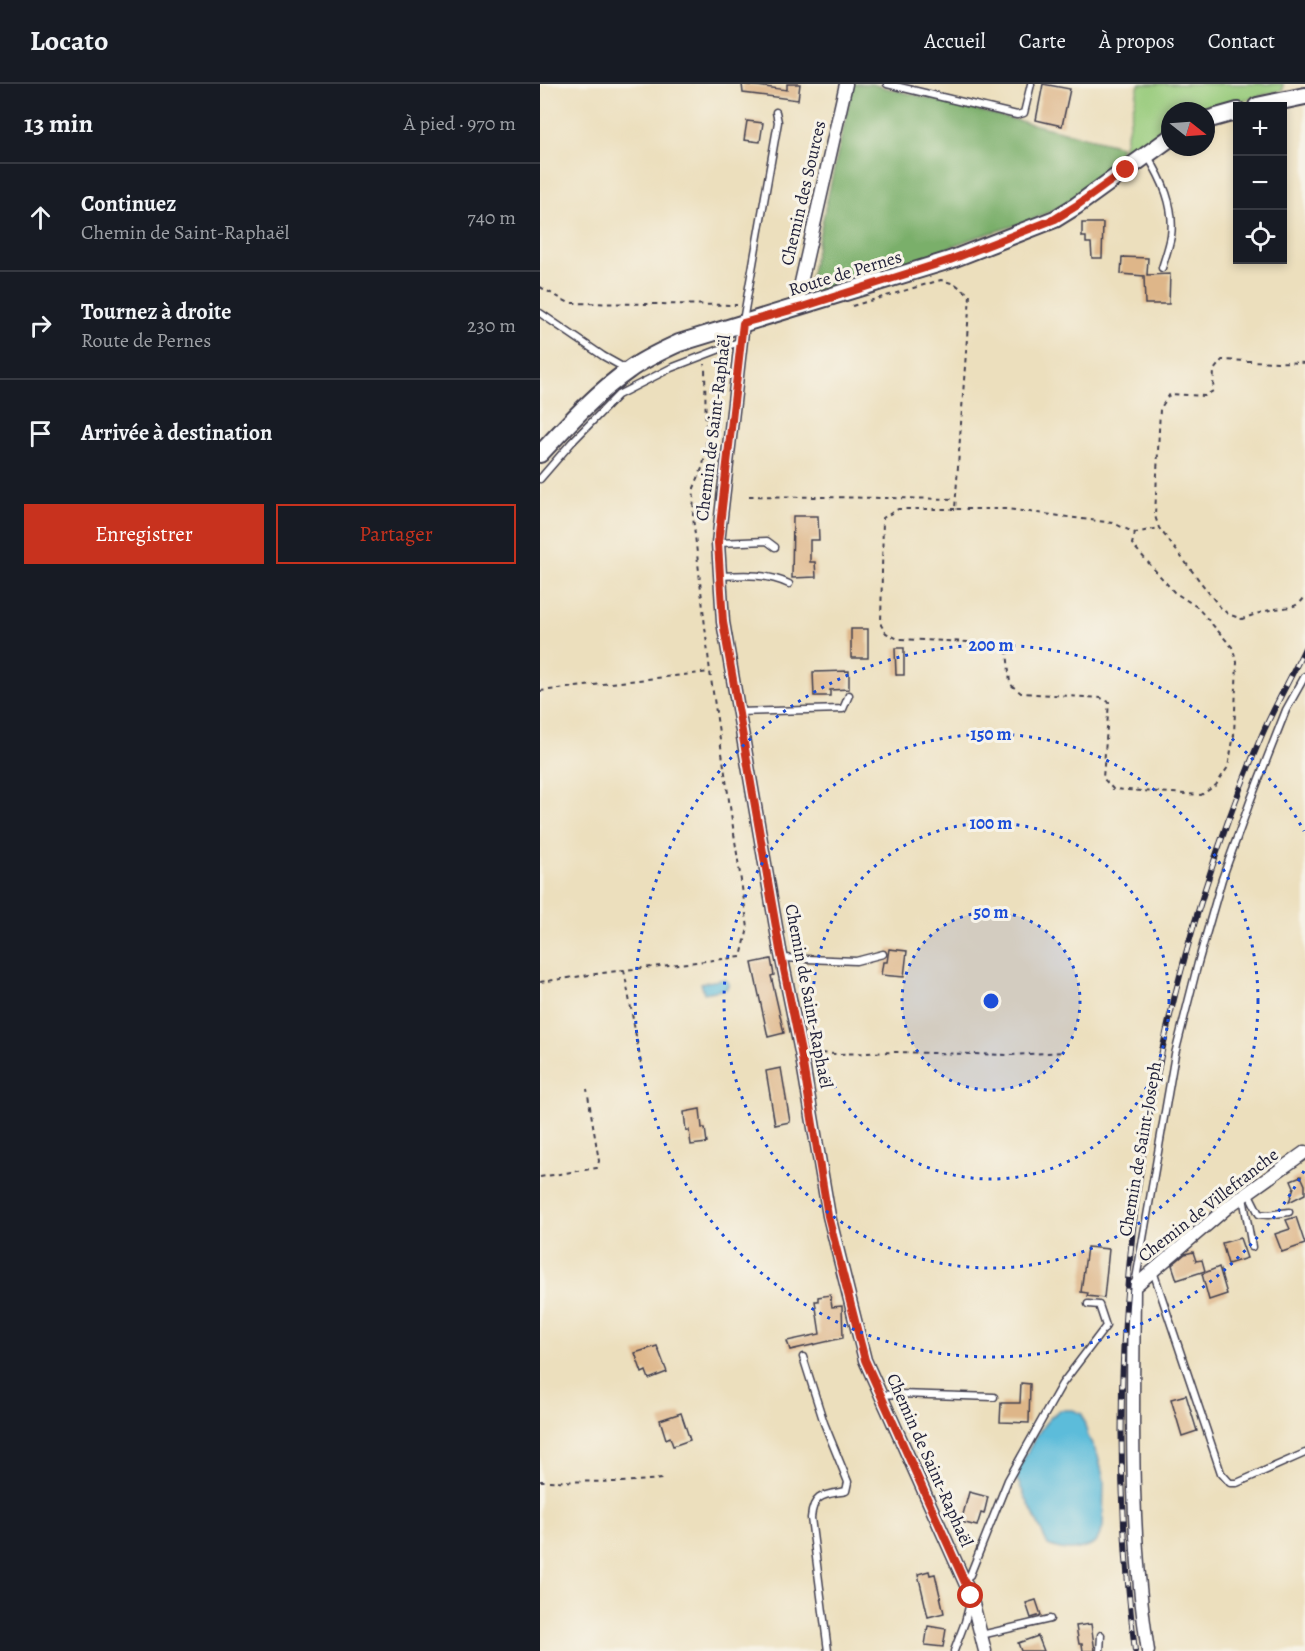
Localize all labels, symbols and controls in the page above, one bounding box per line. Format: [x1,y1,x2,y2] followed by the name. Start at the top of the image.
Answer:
[30,22,108,60] text: Locato
[924,27,986,55] text: Accueil
[1019,27,1066,55] text: Carte
[1099,27,1175,55] text: À propos
[1208,27,1275,55] text: Contact
[1161,102,1215,156] north arrow
[1233,102,1287,264] map controls
[1233,102,1287,156] button: +
[24,106,93,141] text: 13 min
[404,110,516,137] text: À pied · 970 m
[775,118,831,268] street label: Chemin des Sources
[1112,156,1138,182] route end
[1233,156,1287,210] button: −
[81,189,176,219] text: Continuez
[24,201,57,234] icon: ahead
[467,204,516,231] text: 740 m
[1233,210,1287,264] button: locate
[81,219,289,246] text: Chemin de Saint-Raphaël
[785,244,905,302] street label: Route de Pernes
[81,297,232,327] text: Tournez à droite
[24,309,57,342] icon: right
[467,312,516,339] text: 230 m
[81,327,211,354] text: Route de Pernes
[690,333,736,522] street label: Chemin de Saint-Raphaël
[24,417,57,450] icon: arrive
[81,418,272,448] text: Arrivée à destination
[24,504,264,564] button: Enregistrer
[276,504,516,564] button: Partager
[968,633,1014,657] text: 200 m
[970,722,1012,746] text: 150 m
[970,811,1012,835] text: 100 m
[974,900,1008,924] text: 50 m
[779,902,839,1091] street label: Chemin de Saint-Raphaël
[981,991,1001,1011] centre of rings
[1113,1059,1167,1238] street label: Chemin de Saint-Joseph
[1133,1143,1283,1267] street label: Chemin de Villefranche
[881,1369,979,1551] street label: Chemin de Saint-Raphaël
[957,1582,983,1608] route start

